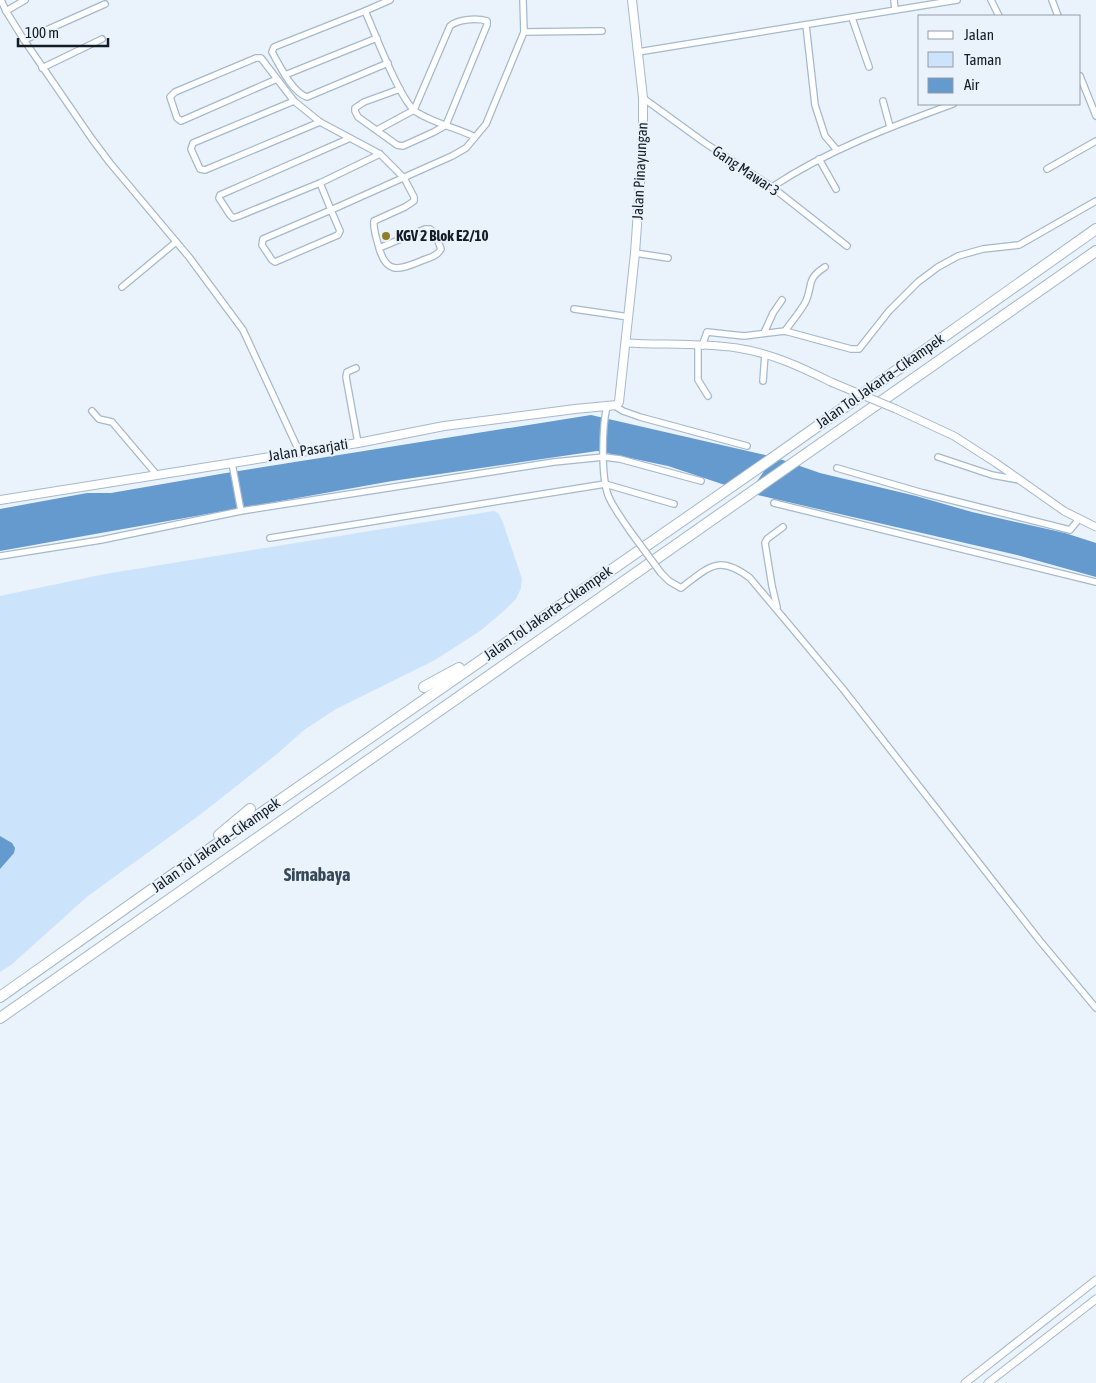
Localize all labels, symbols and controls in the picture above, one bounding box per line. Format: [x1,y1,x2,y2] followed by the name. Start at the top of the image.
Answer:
[18,15,108,47] scale bar
[918,15,1081,105] legend
[25,24,59,41] text: 100 m
[964,26,994,43] text: Jalan
[964,51,1002,68] text: Taman
[964,76,980,93] text: Air
[628,122,651,220] street label: Jalan Pinayungan
[710,142,783,199] street label: Gang Mawar 3
[396,227,489,244] place label: KGV 2 Blok E2/10
[380,230,392,242] marker: KGV 2 Blok E2/10
[812,330,948,431] street label: Jalan Tol Jakarta–Cikampek
[267,435,349,464] street label: Jalan Pasarjati
[480,562,616,663] street label: Jalan Tol Jakarta–Cikampek
[148,794,284,895] street label: Jalan Tol Jakarta–Cikampek
[284,864,350,885] district label: Sirnabaya

